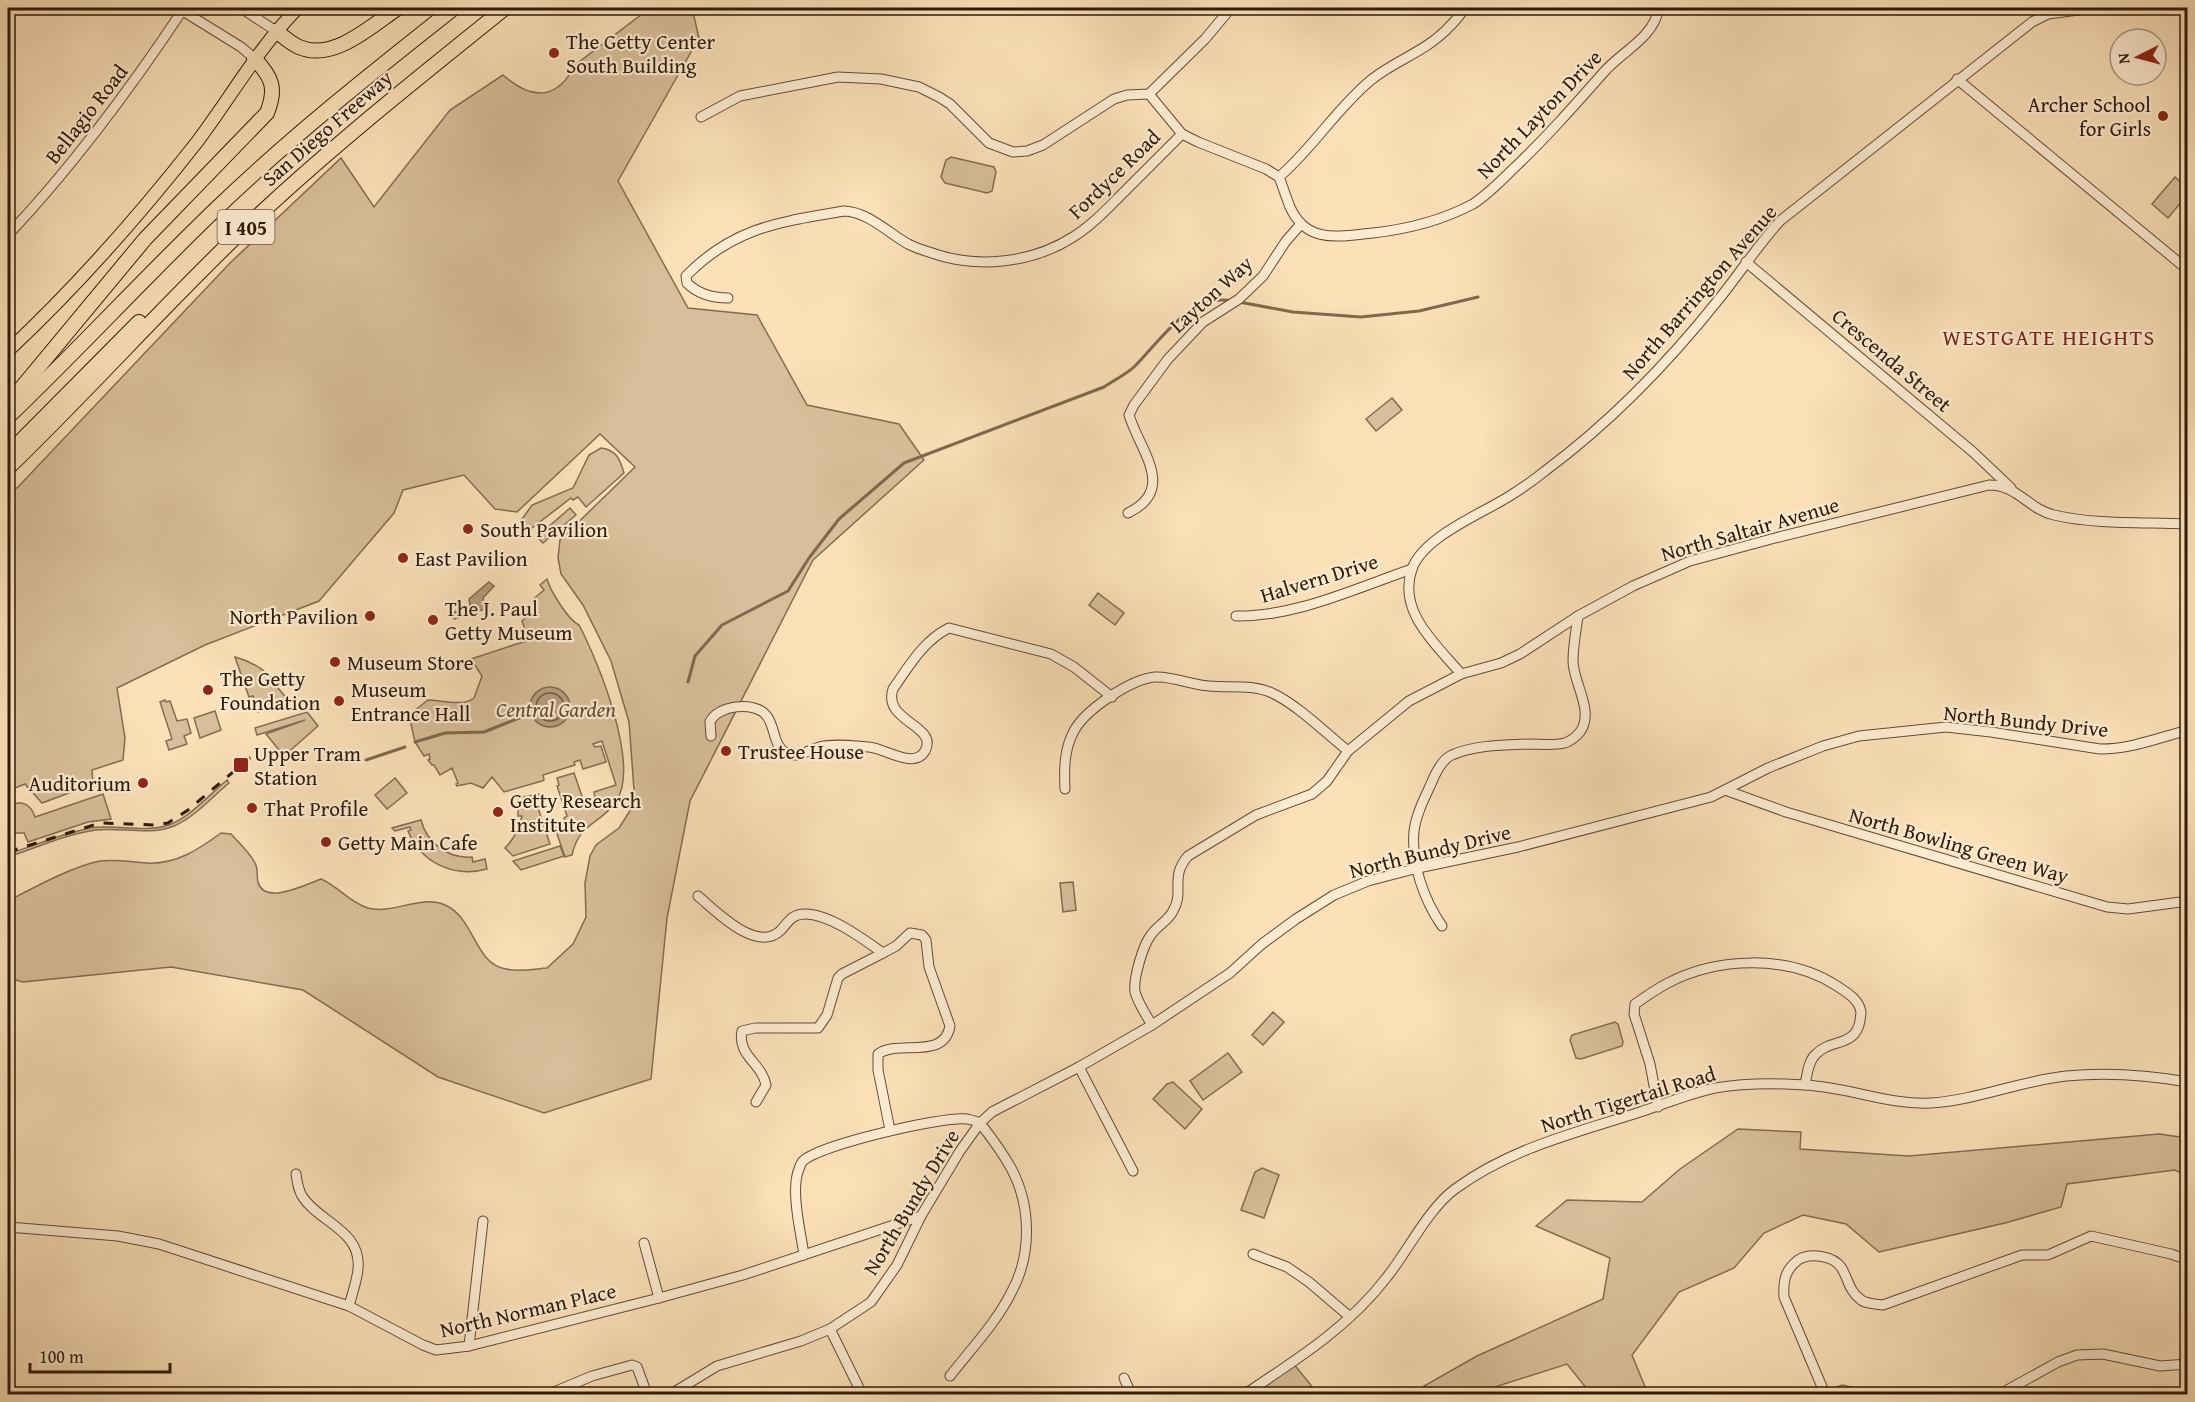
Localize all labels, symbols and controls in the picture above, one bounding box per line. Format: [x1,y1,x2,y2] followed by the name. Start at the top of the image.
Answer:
[566,26,716,81] place label: The Getty Center South Building
[2108,27,2168,87] north arrow
[1469,42,1609,186] street label: North Layton Drive
[547,46,561,60] marker: The Getty Center South Building
[2111,52,2136,65] text: N
[37,57,135,170] street label: Bellagio Road
[255,62,400,194] street label: San Diego Freeway
[2028,89,2151,144] place label: Archer School for Girls
[2156,109,2170,123] marker: Archer School for Girls
[1061,121,1168,226] street label: Fordyce Road
[1614,197,1784,386] street label: North Barrington Avenue
[218,210,274,244] road number: I 405
[1163,248,1260,340] street label: Layton Way
[1825,301,1959,420] street label: Crescenda Street
[1942,321,2156,353] district label: WESTGATE HEIGHTS
[1657,489,1843,569] street label: North Saltair Avenue
[480,514,608,545] place label: South Pavilion
[461,522,475,536] marker: South Pavilion
[415,543,528,574] place label: East Pavilion
[1256,545,1382,611] street label: Halvern Drive
[396,551,410,565] marker: East Pavilion
[445,593,572,648] place label: The J. Paul Getty Museum
[230,601,358,632] place label: North Pavilion
[363,609,377,623] marker: North Pavilion
[426,613,440,627] marker: The J. Paul Getty Museum
[347,647,474,678] place label: Museum Store
[328,655,342,669] marker: Museum Store
[220,663,320,718] place label: The Getty Foundation
[351,674,471,729] place label: Museum Entrance Hall
[201,683,215,697] marker: The Getty Foundation
[332,694,346,708] marker: Museum Entrance Hall
[496,694,616,725] park label: Central Garden
[1942,697,2110,745] street label: North Bundy Drive
[738,736,864,767] place label: Trustee House
[254,738,361,793] place label: Upper Tram Station
[719,744,733,758] marker: Trustee House
[232,756,250,774] marker: Upper Tram Station
[29,768,131,799] place label: Auditorium
[136,776,150,790] marker: Auditorium
[510,785,642,840] place label: Getty Research Institute
[264,793,368,824] place label: That Profile
[1846,799,2073,891] street label: North Bowling Green Way
[245,801,259,815] marker: That Profile
[491,805,505,819] marker: Getty Research Institute
[1346,816,1514,886] street label: North Bundy Drive
[338,827,478,858] place label: Getty Main Cafe
[319,835,333,849] marker: Getty Main Cafe
[1537,1057,1720,1140] street label: North Tigertail Road
[855,1123,967,1281] street label: North Bundy Drive
[437,1275,619,1345] street label: North Norman Place
[30,1336,170,1374] scale bar
[39,1343,84,1370] text: 100 m

